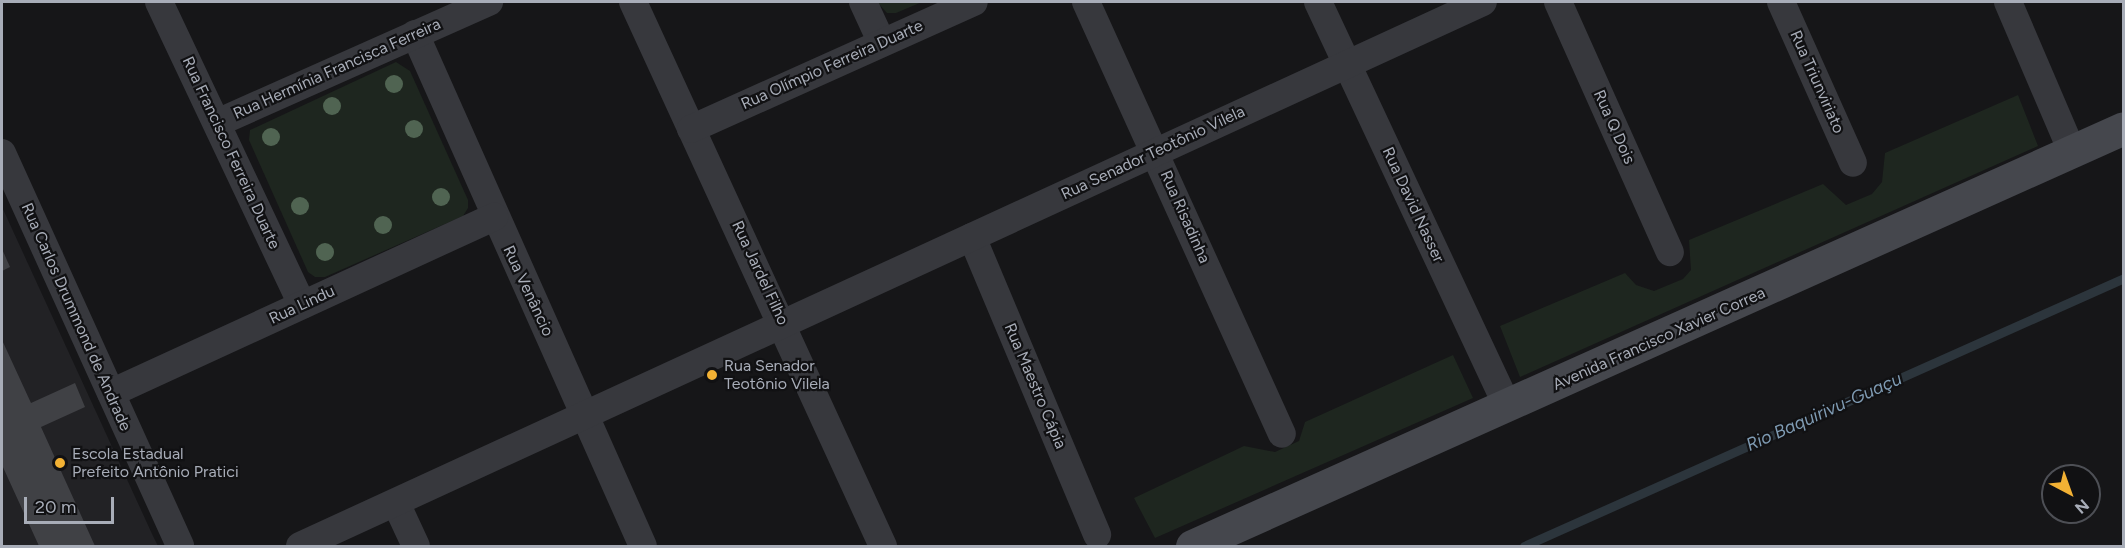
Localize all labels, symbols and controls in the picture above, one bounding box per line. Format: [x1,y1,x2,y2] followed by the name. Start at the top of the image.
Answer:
[230,14,444,124] street label: Rua Hermínia Francisca Ferreira
[738,16,926,114] street label: Rua Olímpio Ferreira Duarte
[1786,28,1848,136] street label: Rua Triunviriato
[178,54,284,252] street label: Rua Francisco Ferreira Duarte
[1589,87,1639,167] street label: Rua Q Dois
[1058,102,1248,204] street label: Rua Senador Teotônio Vilela
[1378,144,1448,266] street label: Rua David Nasser
[1156,168,1214,266] street label: Rua Risadinha
[17,200,135,434] street label: Rua Carlos Drummond de Andrade
[728,218,792,328] street label: Rua Jardel Filho
[499,243,557,339] street label: Rua Venâncio
[266,281,338,329] street label: Rua Lindu
[1550,283,1768,395] street label: Avenida Francisco Xavier Correa
[1000,320,1070,452] street label: Rua Maestro Cápia
[724,356,830,394] place label: Rua Senador Teotônio Vilela
[705,368,719,382] marker: Rua Senador Teotônio Vilela
[1743,368,1905,456] water label: Rio Baquirivu-Guaçu
[72,444,239,482] place label: Escola Estadual Prefeito Antônio Pratici
[53,456,67,470] marker: Escola Estadual Prefeito Antônio Pratici
[2041,464,2101,524] north arrow
[27,485,117,523] scale bar
[2071,495,2093,518] text: N
[35,496,76,518] text: 20 m

